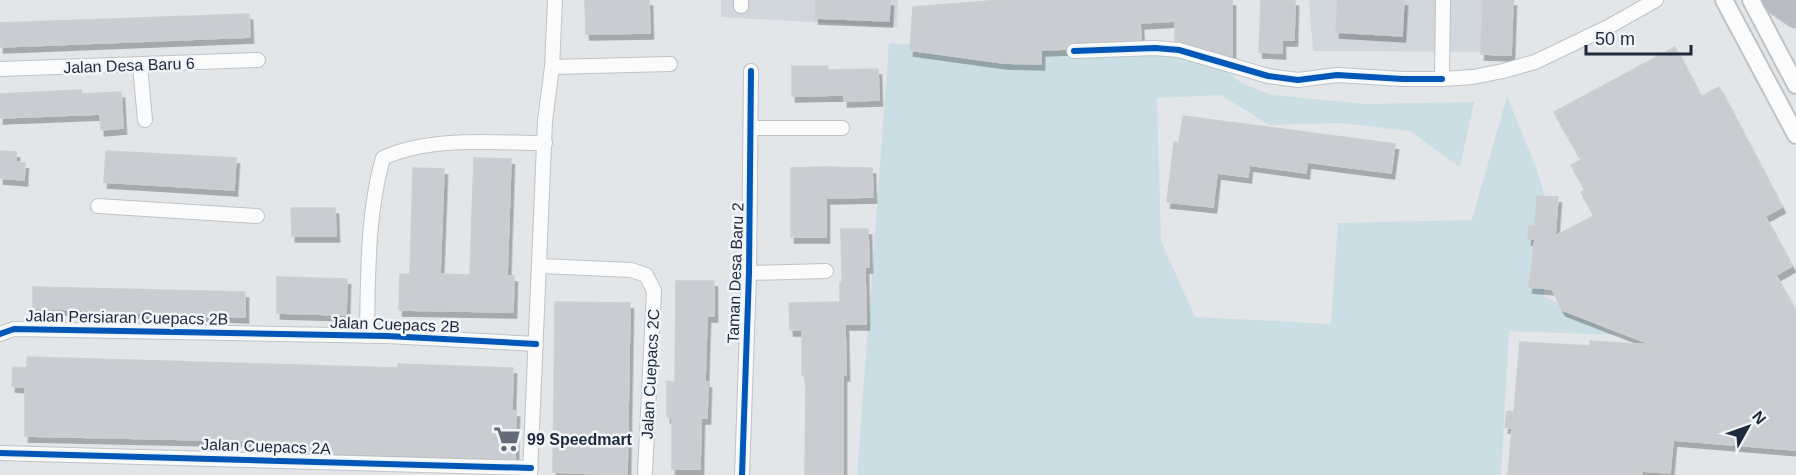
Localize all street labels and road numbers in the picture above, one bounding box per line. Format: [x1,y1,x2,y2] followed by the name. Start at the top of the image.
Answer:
[63,55,195,76] street label: Jalan Desa Baru 6
[725,202,746,344] street label: Taman Desa Baru 2
[25,307,229,328] street label: Jalan Persiaran Cuepacs 2B
[639,308,662,440] street label: Jalan Cuepacs 2C
[330,314,460,335] street label: Jalan Cuepacs 2B
[201,436,331,457] street label: Jalan Cuepacs 2A

